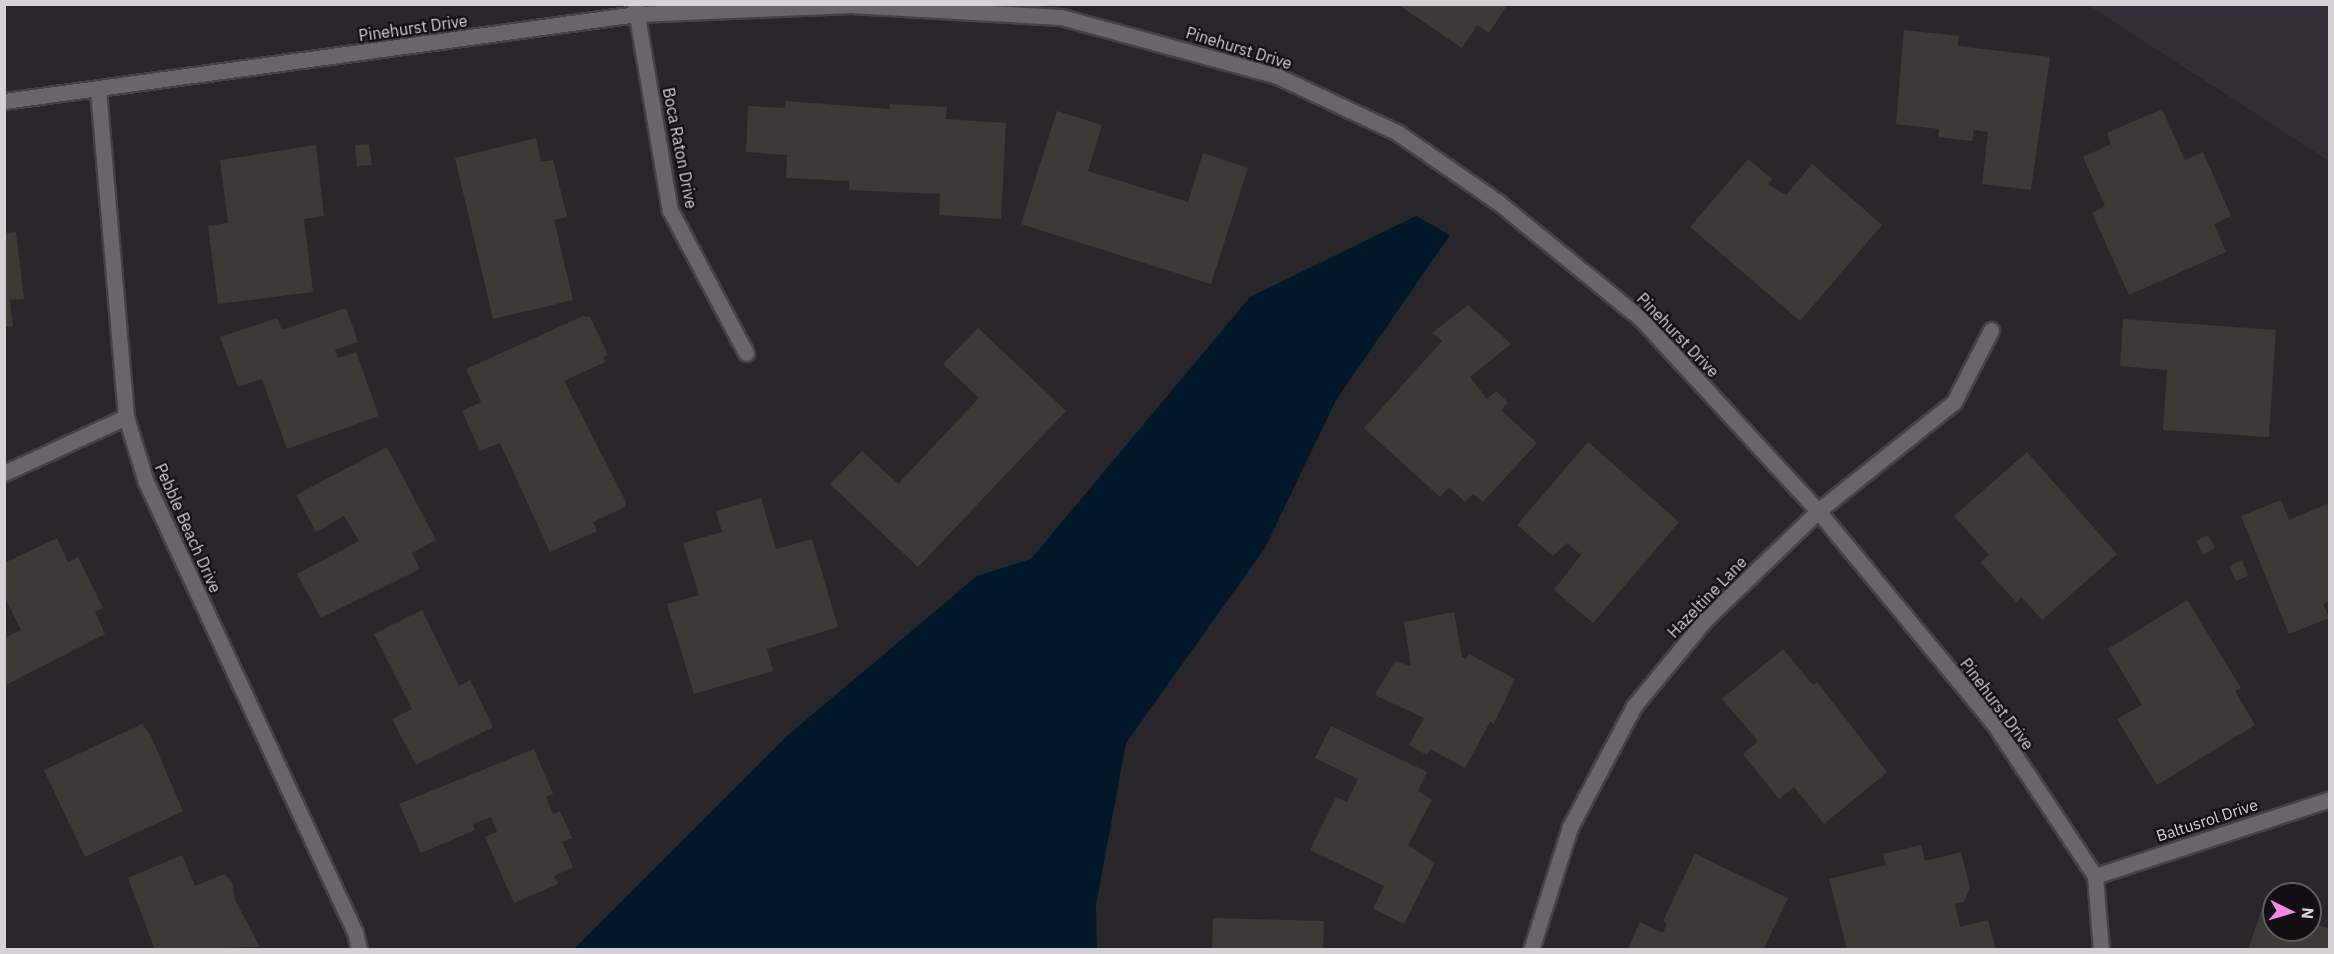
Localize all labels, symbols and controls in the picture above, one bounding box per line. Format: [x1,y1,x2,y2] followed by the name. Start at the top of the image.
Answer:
[357,11,469,45] street label: Pinehurst Drive
[1184,23,1294,73] street label: Pinehurst Drive
[659,86,701,210] street label: Boca Raton Drive
[1633,289,1723,381] street label: Pinehurst Drive
[151,460,225,596] street label: Pebble Beach Drive
[1663,552,1751,642] street label: Hazeltine Lane
[1956,654,2038,754] street label: Pinehurst Drive
[2154,795,2260,845] street label: Baltusrol Drive
[2262,882,2322,942] north arrow
[2297,907,2318,920] text: N

